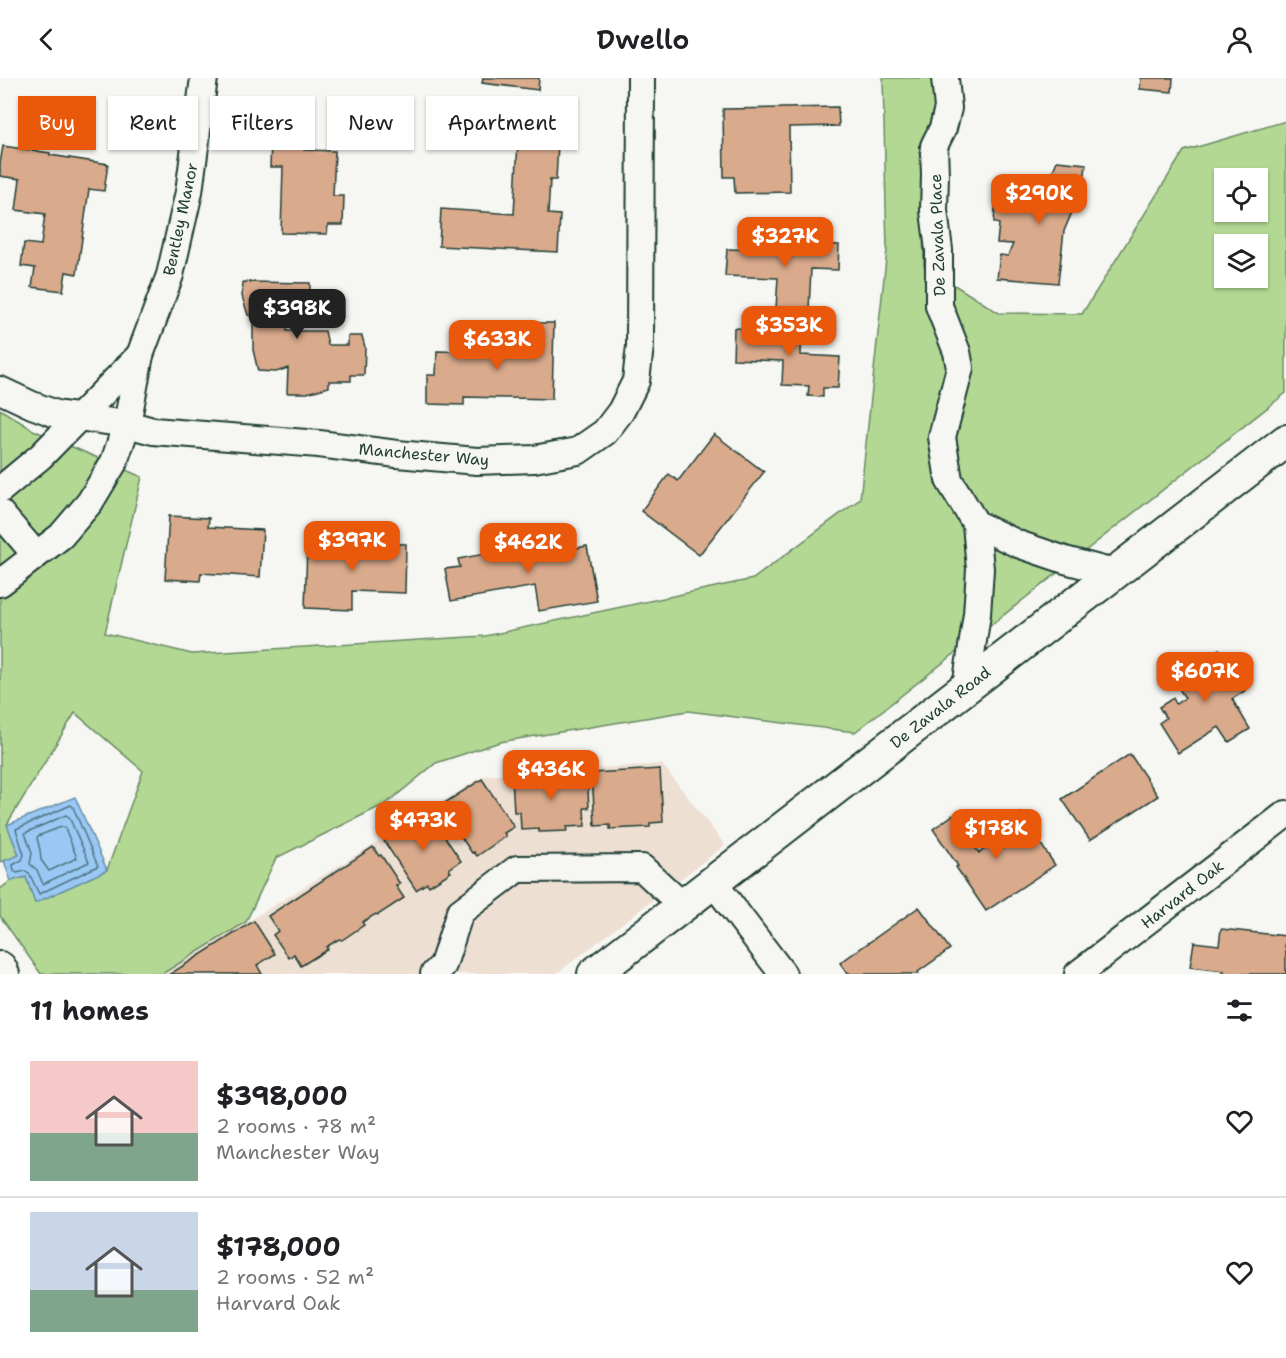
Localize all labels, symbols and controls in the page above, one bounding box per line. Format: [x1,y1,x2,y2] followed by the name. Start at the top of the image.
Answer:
[597,21,689,58] text: Dwello
[30,23,63,56] icon: back
[1223,23,1256,56] icon: person
[18,96,96,150] chip: Buy
[108,96,198,150] chip: Rent
[210,96,315,150] chip: Filters
[327,96,414,150] chip: New
[426,96,578,150] chip: Apartment
[158,161,203,278] street label: Bentley Manor
[1214,168,1268,288] map controls
[1214,168,1268,222] button: locate
[925,173,950,297] street label: De Zavala Place
[997,174,1081,225] pin: $290K
[1005,180,1073,206] text: $290K
[743,217,827,268] pin: $327K
[751,223,819,249] text: $327K
[1214,234,1268,288] button: layers
[255,289,339,340] pin: $398K
[263,295,331,321] text: $398K
[747,306,831,357] pin: $353K
[755,312,823,338] text: $353K
[455,320,539,371] pin: $633K
[463,326,531,352] text: $633K
[358,438,490,471] street label: Manchester Way
[310,521,394,572] pin: $397K
[486,523,570,574] pin: $462K
[318,527,386,553] text: $397K
[494,529,562,555] text: $462K
[1163,652,1247,703] pin: $607K
[1171,658,1239,684] text: $607K
[886,662,995,753] street label: De Zavala Road
[509,750,593,801] pin: $436K
[517,756,585,782] text: $436K
[381,801,465,852] pin: $473K
[389,807,457,833] text: $473K
[954,809,1038,860] pin: $178K
[964,815,1028,841] text: $178K
[1137,855,1228,933] street label: Harvard Oak
[30,993,149,1028] text: 11 homes
[1223,994,1256,1027] icon: filters
[216,1078,348,1113] text: $398,000
[78,1085,150,1157] icon: home
[1223,1105,1256,1138] icon: heart
[216,1113,376,1139] text: 2 rooms · 78 m²
[216,1139,380,1165] text: Manchester Way
[216,1229,341,1264] text: $178,000
[78,1236,150,1308] icon: home
[1223,1256,1256,1289] icon: heart
[216,1264,374,1290] text: 2 rooms · 52 m²
[216,1290,341,1316] text: Harvard Oak

